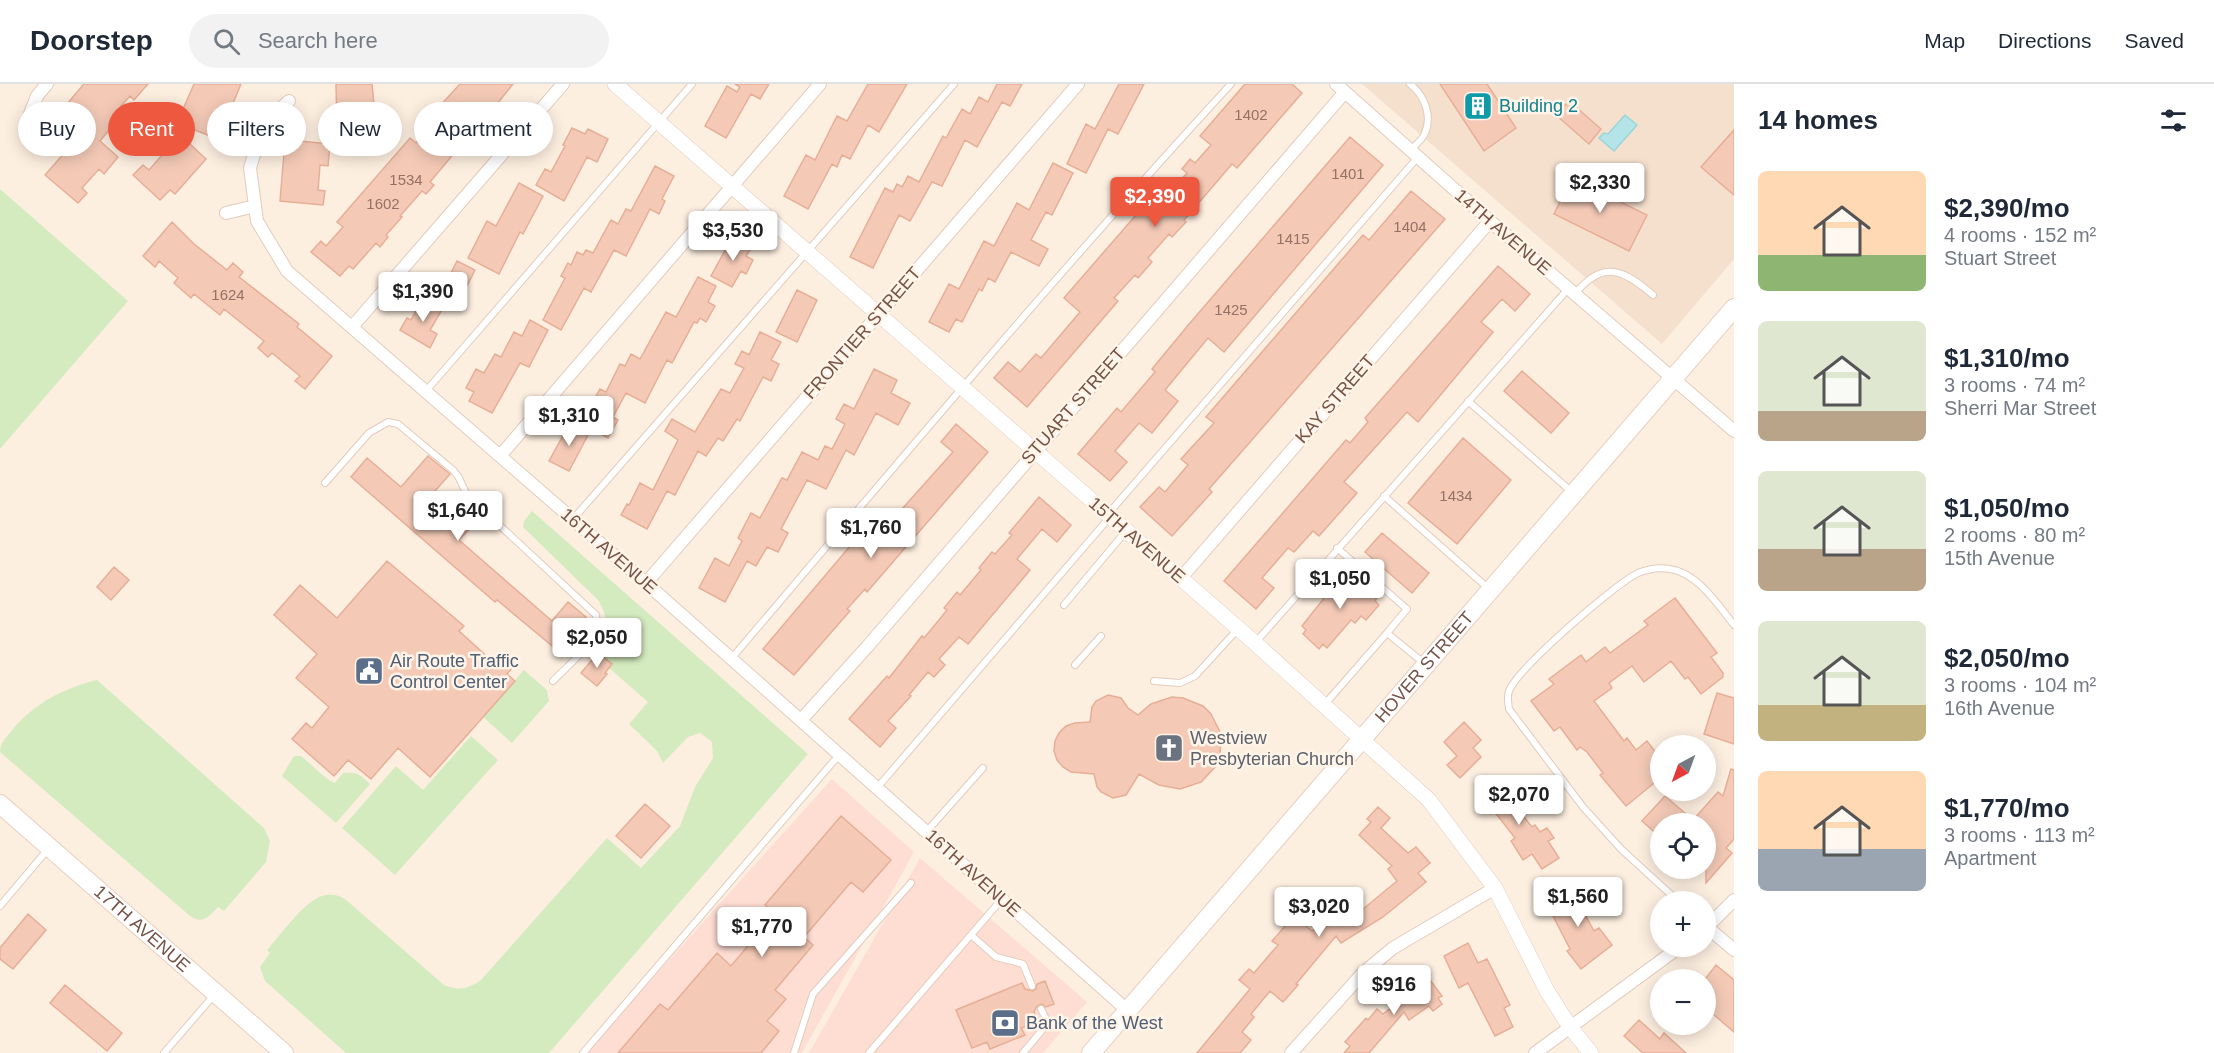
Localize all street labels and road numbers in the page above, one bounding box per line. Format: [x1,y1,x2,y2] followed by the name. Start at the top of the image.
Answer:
[1451,185,1555,279] street label: 14TH AVENUE
[799,263,925,403] street label: FRONTIER STREET
[1017,344,1129,468] street label: STUART STREET
[1291,351,1379,447] street label: KAY STREET
[1085,493,1189,587] street label: 15TH AVENUE
[557,504,661,598] street label: 16TH AVENUE
[1371,607,1478,726] street label: HOVER STREET
[921,825,1025,921] street label: 16TH AVENUE
[90,881,194,976] street label: 17TH AVENUE

